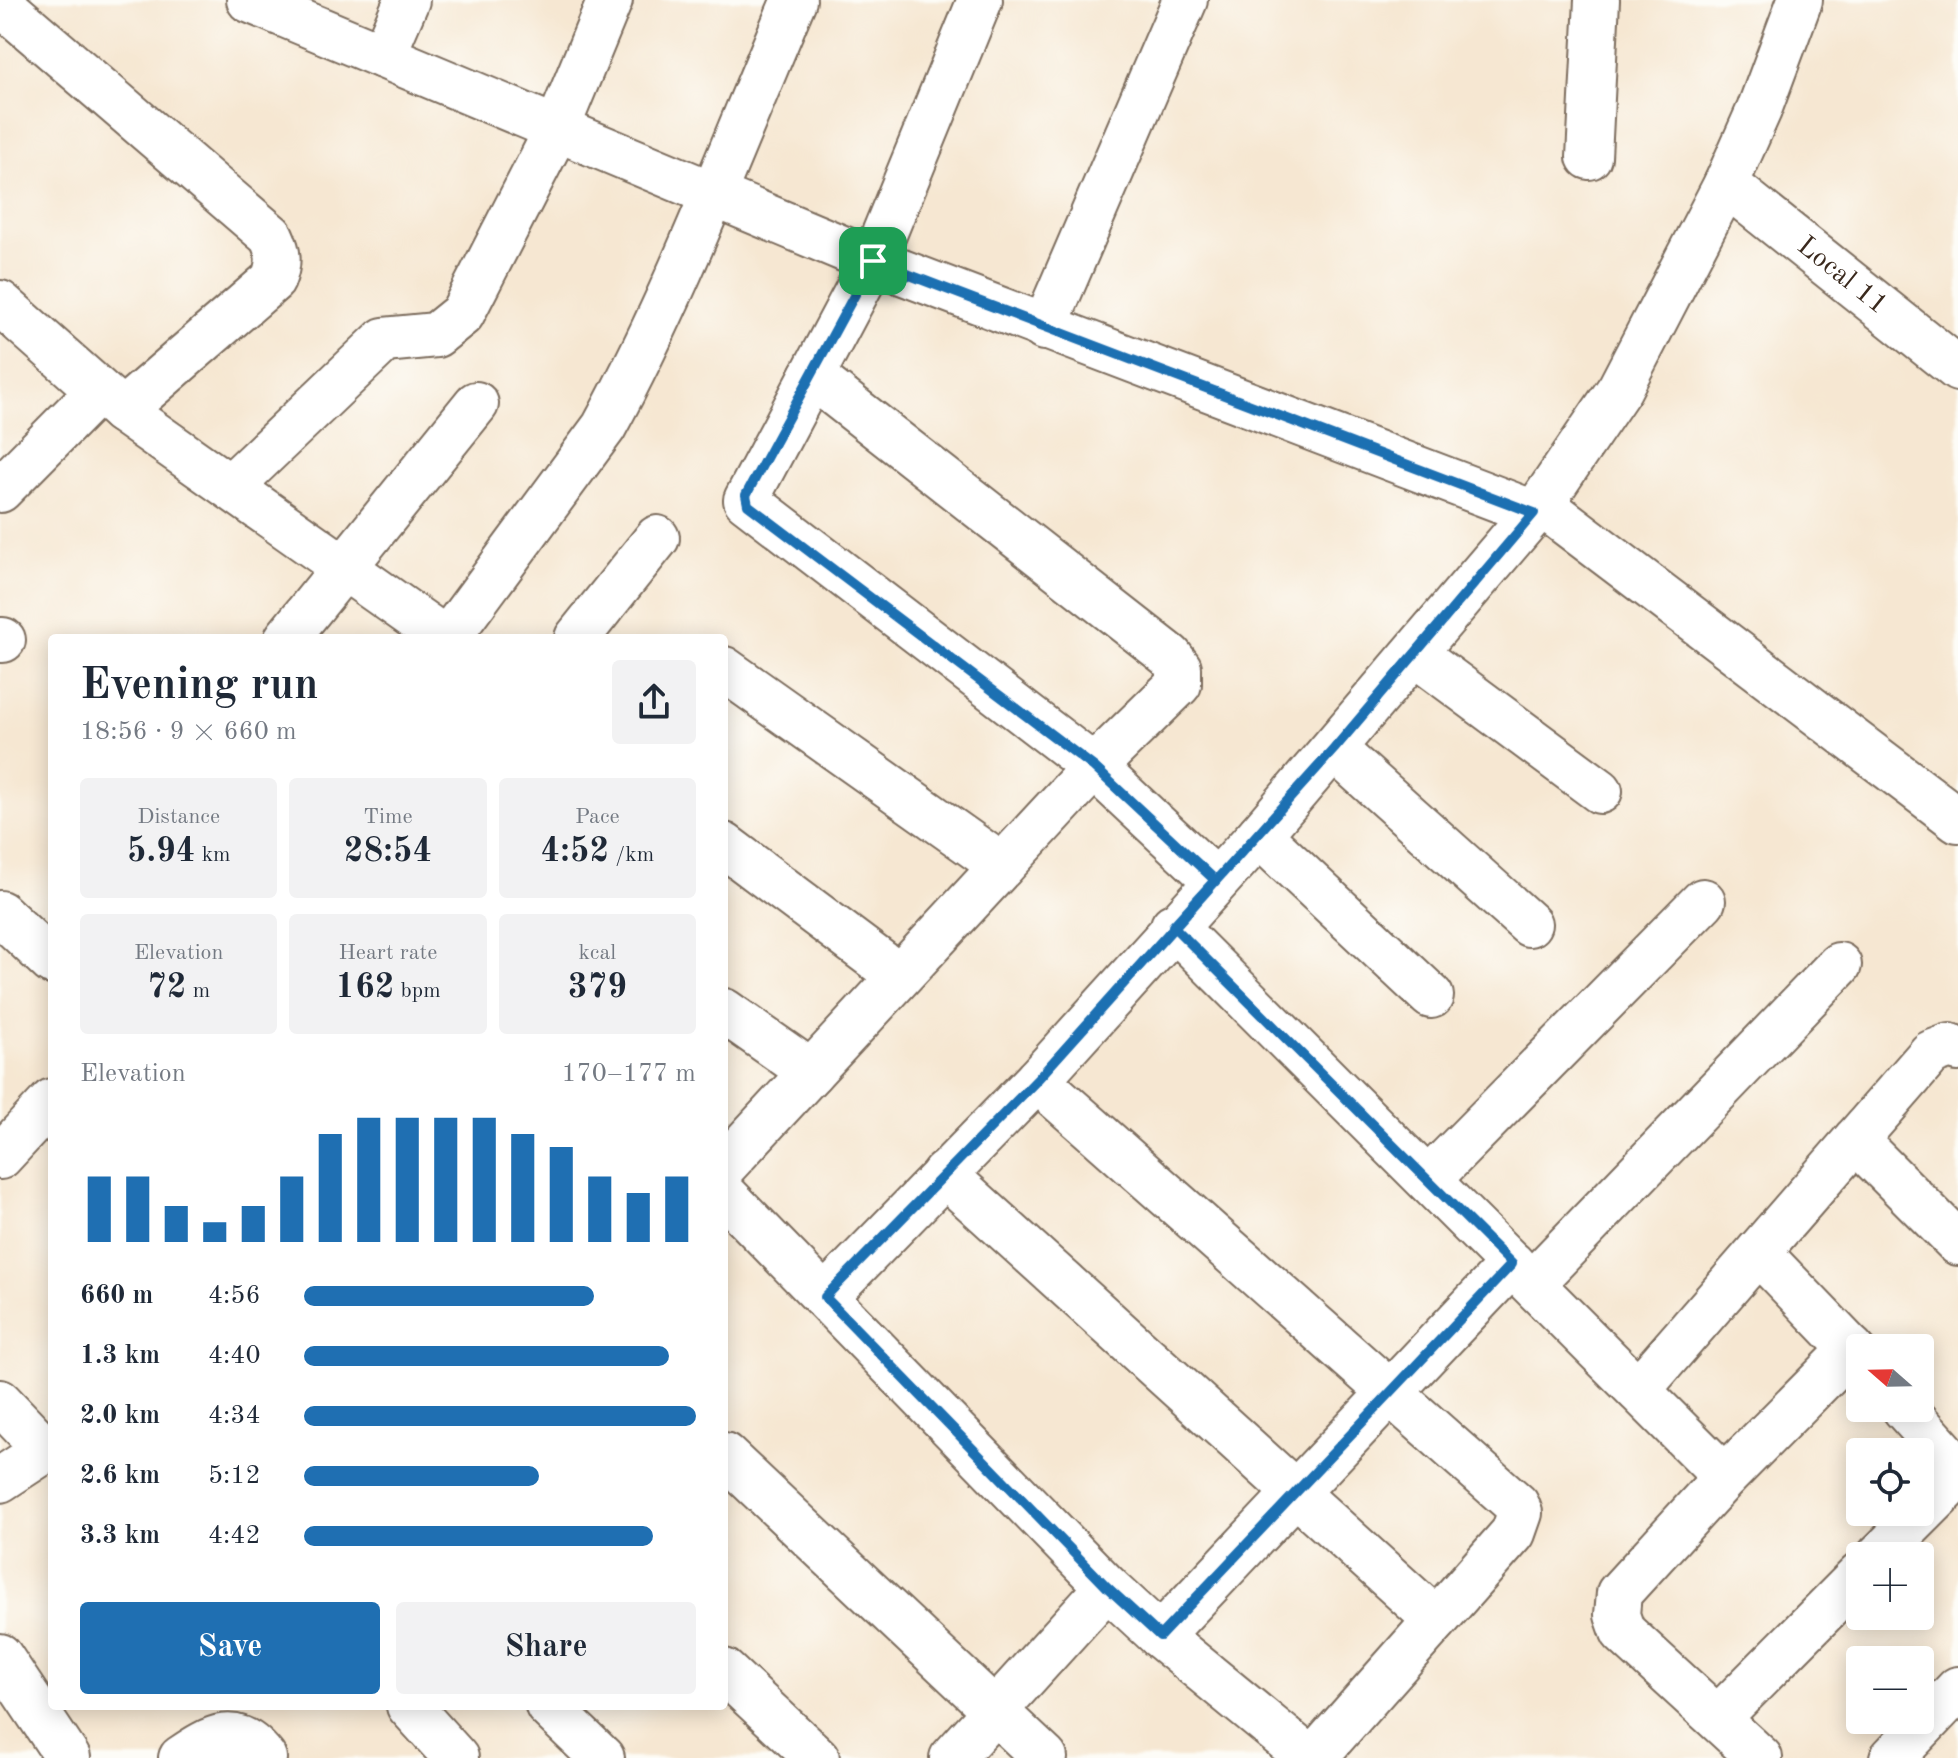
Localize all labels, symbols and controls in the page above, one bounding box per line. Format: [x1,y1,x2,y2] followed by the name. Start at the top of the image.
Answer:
[839,227,907,295] pin
[1791,232,1892,320] street label: Local 11
[851,239,895,283] icon: arrive
[612,660,696,744] button: share
[80,664,318,708] text: Evening run
[80,719,297,745] text: 18:56 · 9 × 660 m
[137,806,220,828] text: Distance
[363,806,413,828] text: Time
[575,806,620,828] text: Pace
[127,835,195,869] text: 5.94
[344,835,432,869] text: 28:54
[540,835,609,869] text: 4:52
[195,844,231,866] text: km
[609,844,654,866] text: /km
[134,942,223,964] text: Elevation
[339,942,437,964] text: Heart rate
[578,942,616,964] text: kcal
[147,971,187,1005] text: 72
[335,971,394,1005] text: 162
[568,971,627,1005] text: 379
[187,980,210,1002] text: m
[394,980,441,1002] text: bpm
[80,1061,186,1087] text: Elevation
[561,1061,696,1087] text: 170–177 m
[80,1283,153,1309] text: 660 m
[208,1283,261,1309] text: 4:56
[1846,1334,1934,1422] north arrow
[1846,1334,1934,1734] map controls
[80,1343,160,1369] text: 1.3 km
[208,1343,261,1369] text: 4:40
[80,1403,160,1429] text: 2.0 km
[208,1403,261,1429] text: 4:34
[1846,1438,1934,1526] button: locate
[80,1463,160,1489] text: 2.6 km
[208,1463,261,1489] text: 5:12
[80,1523,160,1549] text: 3.3 km
[208,1523,261,1549] text: 4:42
[1846,1542,1934,1630] button: +
[80,1602,380,1694] button: Save
[396,1602,696,1694] button: Share
[1846,1646,1934,1734] button: −

